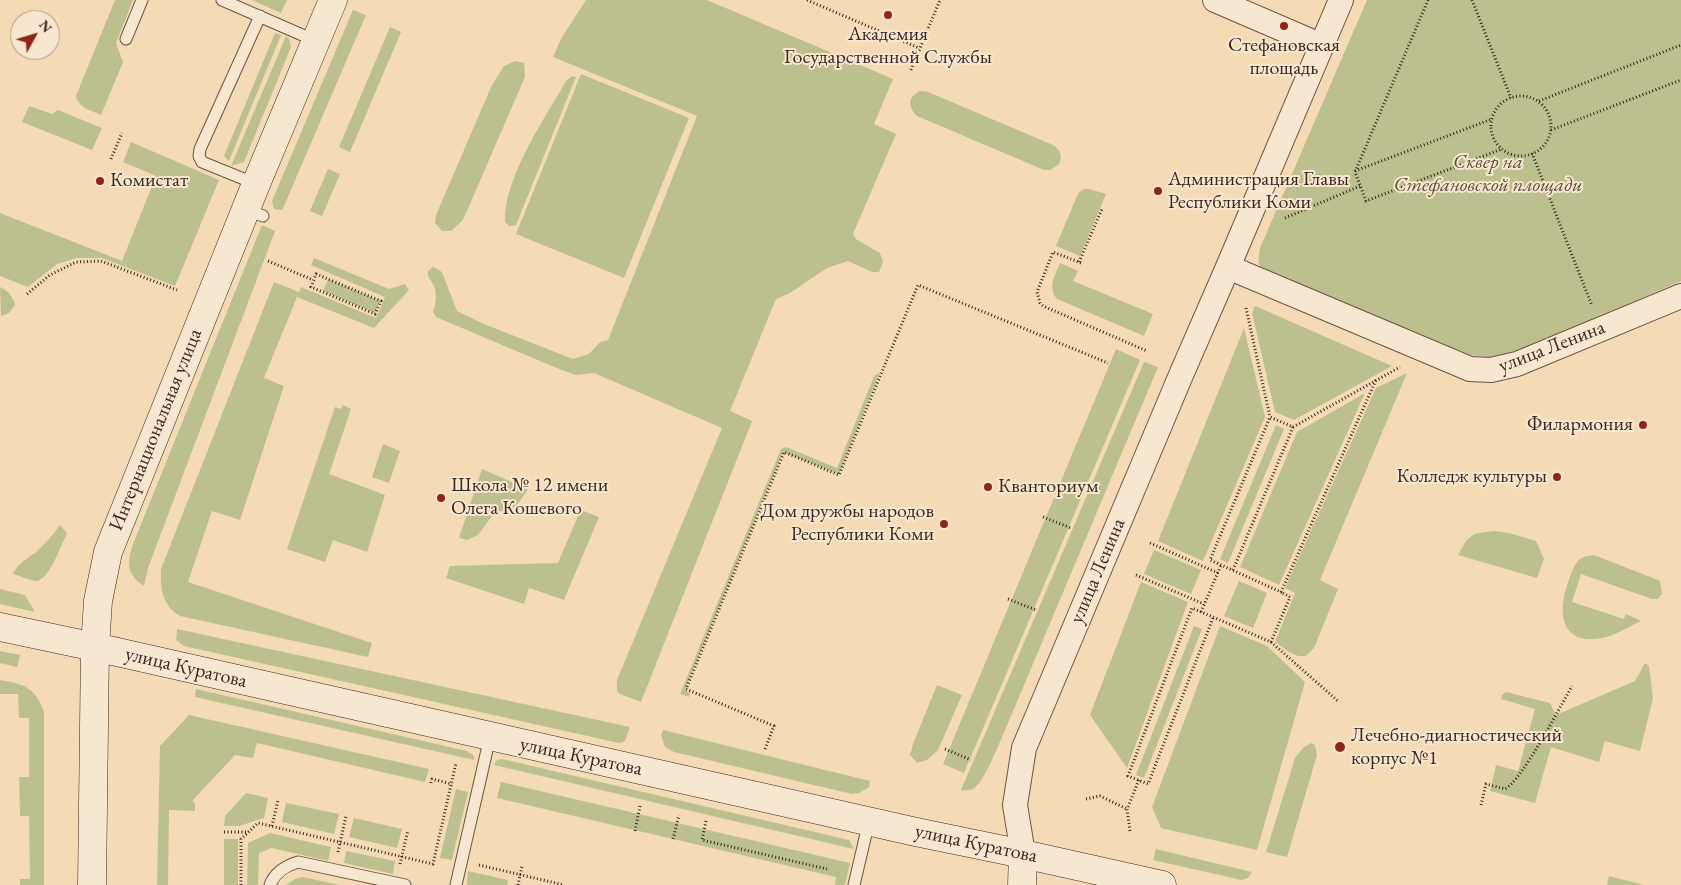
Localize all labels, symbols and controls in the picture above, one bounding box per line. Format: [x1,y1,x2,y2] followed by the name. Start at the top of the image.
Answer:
[882,9,894,21] marker: Академия Государственной Службы
[10,10,60,60] north arrow
[35,16,56,36] text: N
[1278,20,1290,32] marker: Стефановская площадь
[784,23,992,70] place label: Академия Государственной Службы
[1228,34,1340,81] place label: Стефановская площадь
[1394,151,1582,198] park label: Сквер на Стефановской площади
[1168,168,1349,215] place label: Администрация Главы Республики Коми
[110,169,188,193] place label: Комистат
[94,175,106,187] marker: Комистат
[1152,185,1164,197] marker: Администрация Главы Республики Коми
[1495,316,1609,378] street label: улица Ленина
[104,325,208,535] street label: Интернациональная улица
[1527,413,1633,437] place label: Филармония
[1637,419,1649,431] marker: Филармония
[1396,465,1547,489] place label: Колледж культуры
[1551,471,1563,483] marker: Колледж культуры
[451,474,608,521] place label: Школа № 12 имени Олега Кошевого
[998,475,1098,499] place label: Кванториум
[982,481,994,493] marker: Кванториум
[435,492,447,504] marker: Школа № 12 имени Олега Кошевого
[761,500,934,547] place label: Дом дружбы народов Республики Коми
[1065,515,1131,627] street label: улица Ленина
[938,518,950,530] marker: Дом дружбы народов Республики Коми
[123,642,249,694] street label: улица Куратова
[1351,724,1562,771] place label: Лечебно-диагностический корпус №1
[518,732,644,782] street label: улица Куратова
[1333,740,1347,754] marker: Лечебно-диагностический корпус №1
[913,819,1039,869] street label: улица Куратова

